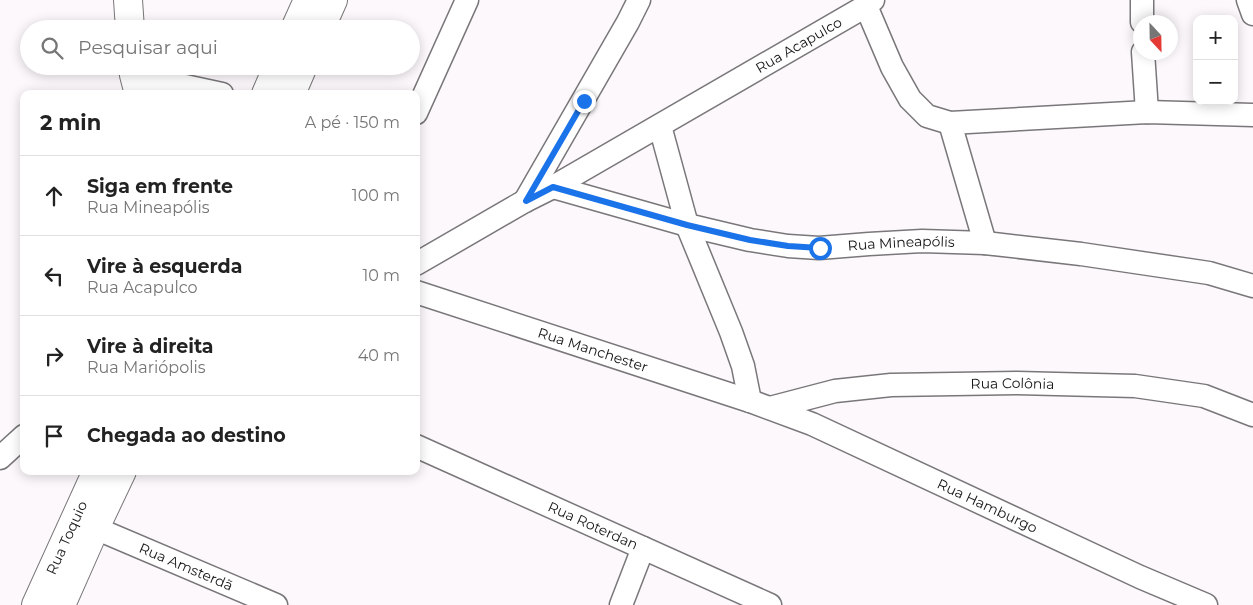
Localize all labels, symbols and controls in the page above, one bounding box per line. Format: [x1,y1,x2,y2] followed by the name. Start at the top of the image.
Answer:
[752,13,845,77] street label: Rua Acapulco
[1133,15,1178,60] north arrow
[1193,15,1238,105] map controls
[1193,15,1238,60] button: +
[20,20,420,75] search box
[38,34,66,62] icon: search
[78,36,218,59] text: Pesquisar aqui
[1193,60,1238,105] button: −
[573,90,596,113] route end
[40,110,101,135] text: 2 min
[305,113,400,132] text: A pé · 150 m
[87,175,233,198] text: Siga em frente
[40,182,68,210] icon: ahead
[352,186,400,205] text: 100 m
[87,198,210,217] text: Rua Mineapólis
[847,232,955,255] street label: Rua Mineapólis
[809,237,832,260] route start
[87,255,242,278] text: Vire à esquerda
[40,262,68,290] icon: left
[362,266,400,285] text: 10 m
[87,278,198,297] text: Rua Acapulco
[536,323,650,376] street label: Rua Manchester
[87,335,214,358] text: Vire à direita
[40,342,68,370] icon: right
[358,346,400,365] text: 40 m
[87,358,206,377] text: Rua Mariópolis
[970,374,1055,393] street label: Rua Colônia
[40,422,68,450] icon: arrive
[87,424,286,447] text: Chegada ao destino
[934,475,1041,537] street label: Rua Hamburgo
[545,497,641,554] street label: Rua Roterdan
[42,498,91,577] street label: Rua Toquio
[136,539,236,595] street label: Rua Amsterdã

